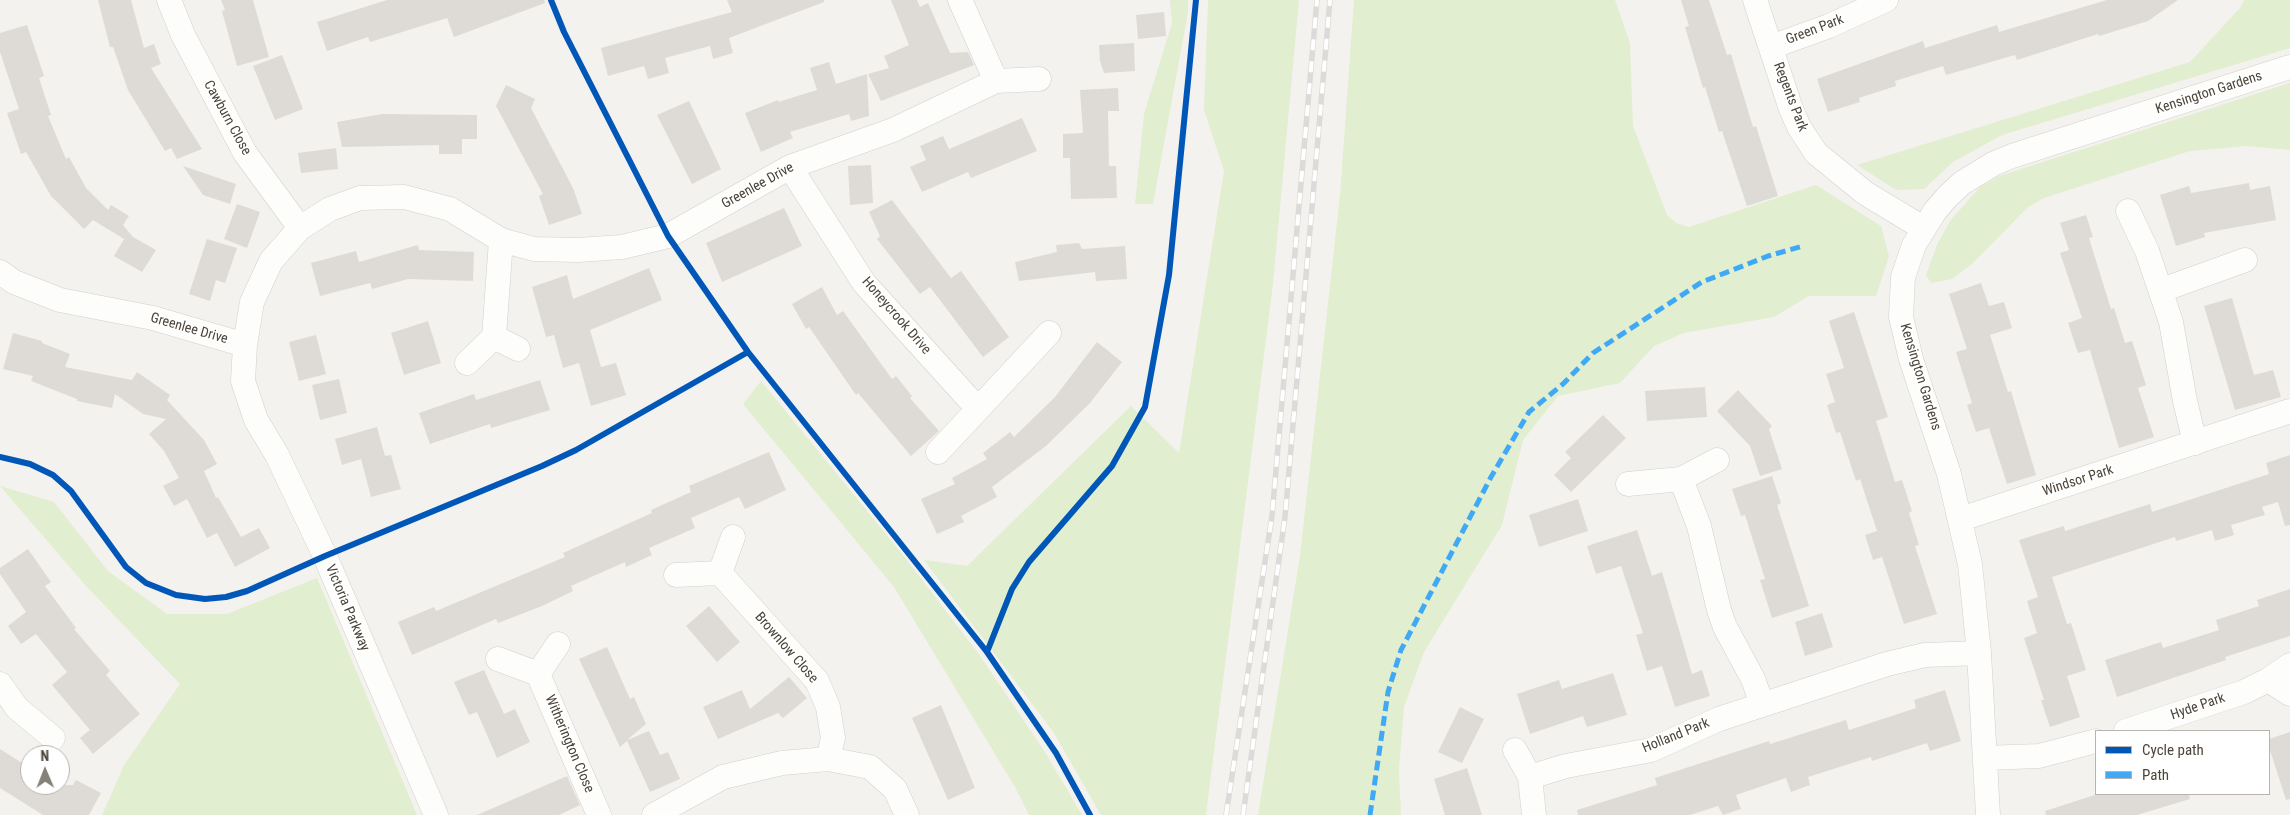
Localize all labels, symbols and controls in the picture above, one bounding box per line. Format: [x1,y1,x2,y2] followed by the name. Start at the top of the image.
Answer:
[1784,11,1846,49] street label: Green Park
[1769,60,1811,134] street label: Regents Park
[2154,68,2264,118] street label: Kensington Gardens
[200,78,254,158] street label: Cawburn Close
[719,159,797,213] street label: Greenlee Drive
[858,274,934,358] street label: Honeycrook Drive
[148,310,230,348] street label: Greenlee Drive
[1896,322,1944,432] street label: Kensington Gardens
[2040,462,2116,500] street label: Windsor Park
[321,562,373,654] street label: Victoria Parkway
[751,609,821,687] street label: Brownlow Close
[2169,690,2227,724] street label: Hyde Park
[541,693,597,795] street label: Witherington Close
[1640,715,1712,757] street label: Holland Park
[2095,730,2270,795] legend
[2142,741,2204,759] text: Cycle path
[20,745,70,795] north arrow
[40,748,49,764] text: N
[2142,766,2169,784] text: Path

